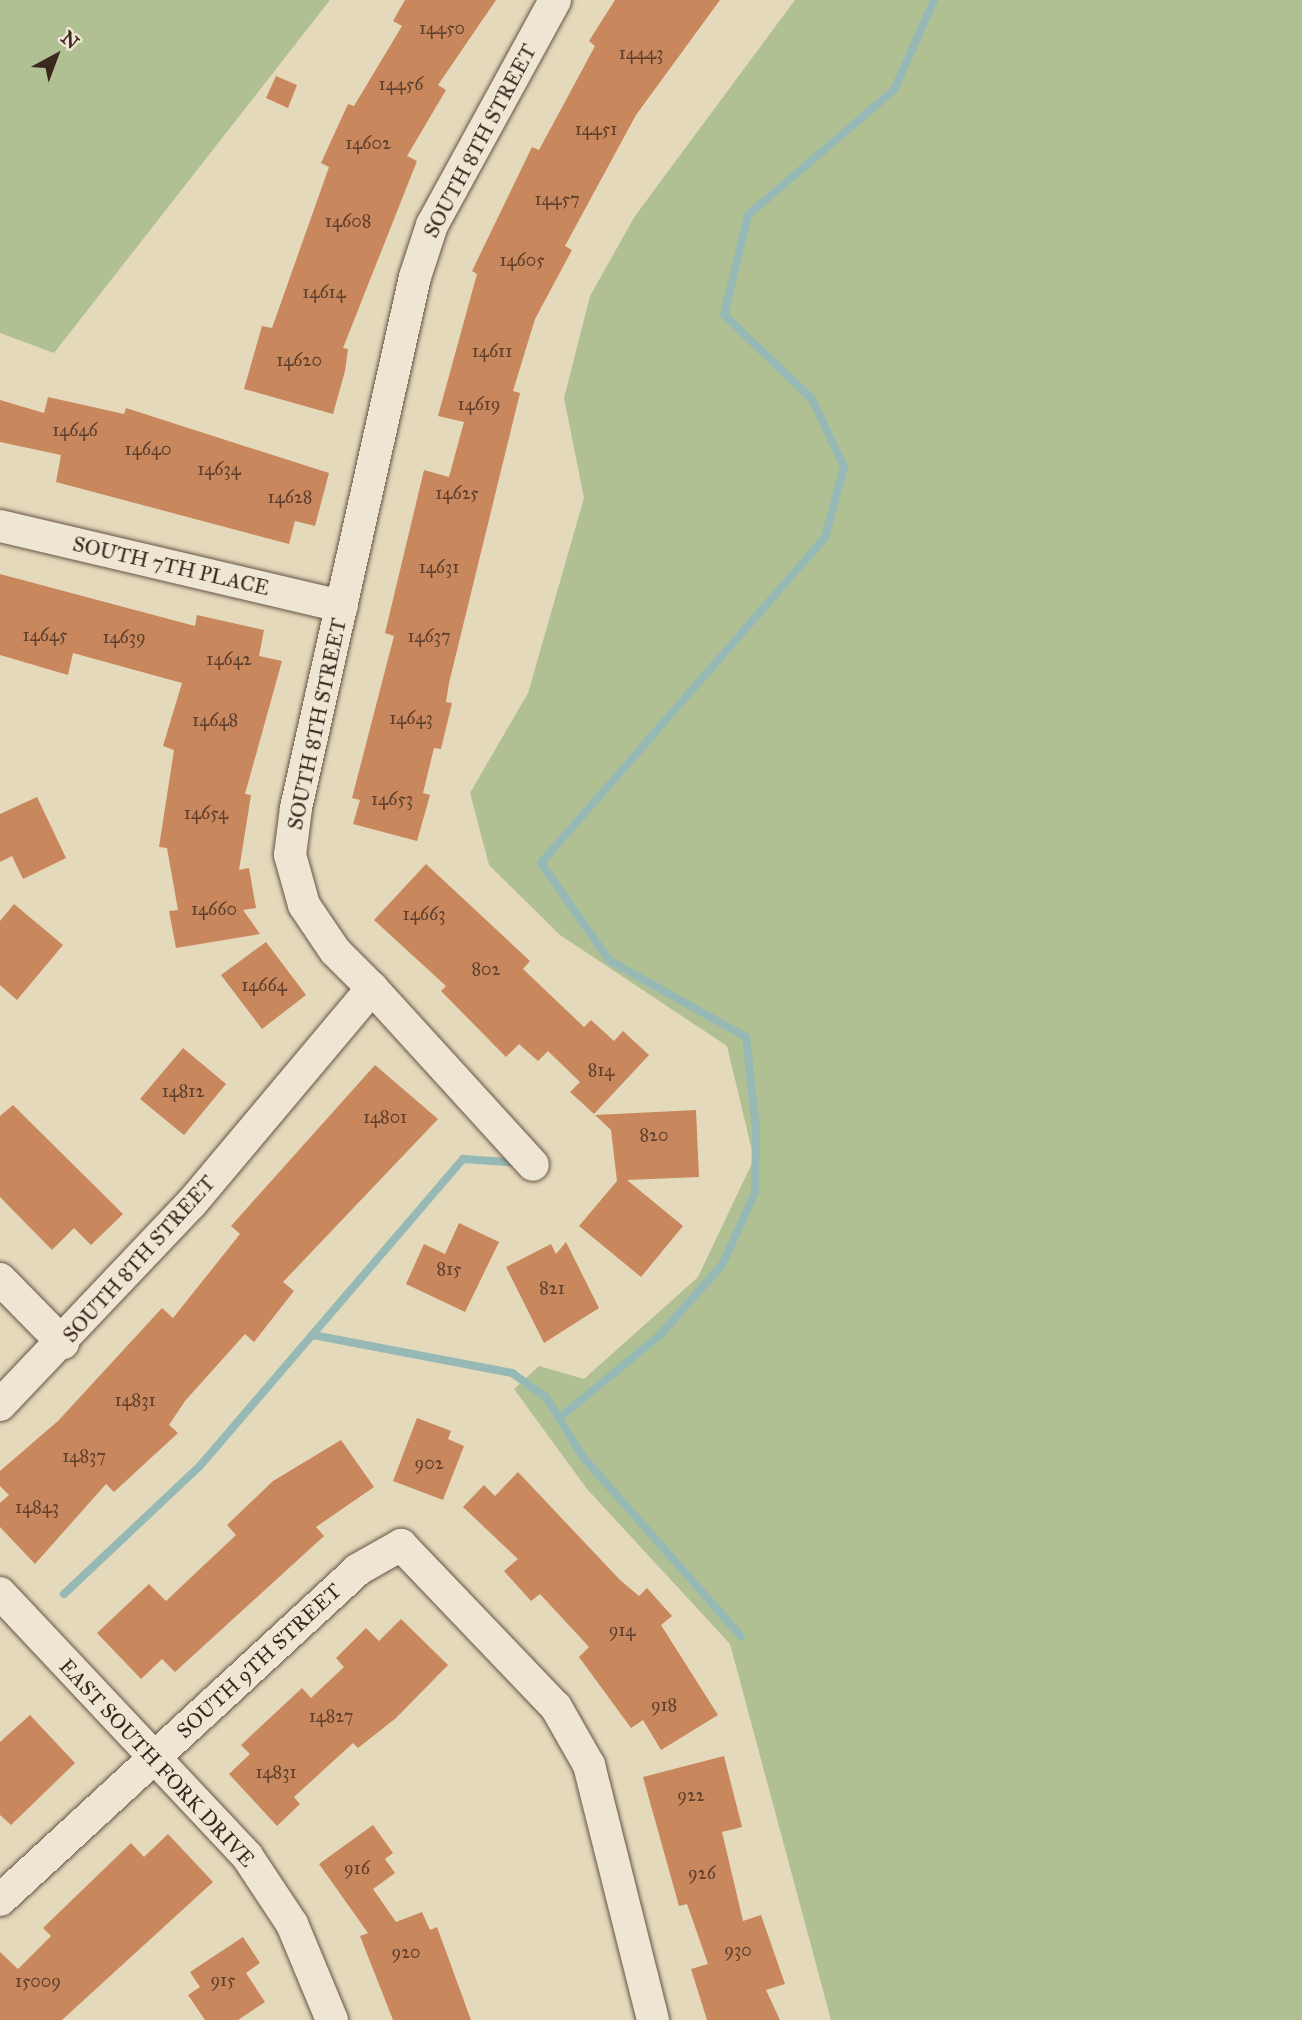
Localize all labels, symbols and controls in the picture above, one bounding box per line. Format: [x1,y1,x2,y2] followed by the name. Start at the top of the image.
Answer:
[419,17,465,39] house number: 14450
[21,21,91,91] north arrow
[56,26,84,54] text: N
[418,40,542,242] street label: SOUTH 8TH STREET
[619,42,663,64] house number: 14443
[379,73,423,95] house number: 14456
[575,118,617,140] house number: 14451
[345,132,391,154] house number: 14602
[534,188,580,210] house number: 14457
[325,210,371,232] house number: 14608
[499,249,545,271] house number: 14605
[302,281,346,303] house number: 14614
[472,340,512,362] house number: 14611
[276,349,322,371] house number: 14620
[458,393,500,415] house number: 14619
[52,419,98,441] house number: 14646
[125,438,171,460] house number: 14640
[197,458,241,480] house number: 14634
[435,482,479,504] house number: 14625
[268,486,312,508] house number: 14628
[70,531,272,601] street label: SOUTH 7TH PLACE
[419,556,459,578] house number: 14631
[282,616,352,832] street label: SOUTH 8TH STREET
[23,624,67,646] house number: 14645
[407,625,451,647] house number: 14637
[102,626,146,648] house number: 14639
[206,648,252,670] house number: 14642
[389,707,433,729] house number: 14643
[192,709,238,731] house number: 14648
[371,788,413,810] house number: 14653
[184,802,228,824] house number: 14654
[191,898,237,920] house number: 14660
[403,903,445,925] house number: 14663
[472,958,500,980] house number: 802
[241,974,287,996] house number: 14664
[588,1059,614,1081] house number: 814
[162,1080,204,1102] house number: 14812
[363,1106,407,1128] house number: 14801
[640,1124,668,1146] house number: 820
[58,1170,220,1348] street label: SOUTH 8TH STREET
[437,1258,461,1280] house number: 815
[539,1277,565,1299] house number: 821
[114,1389,156,1411] house number: 14831
[62,1445,106,1467] house number: 14837
[414,1452,444,1474] house number: 902
[15,1496,59,1518] house number: 14843
[172,1578,346,1744] street label: SOUTH 9TH STREET
[609,1619,635,1641] house number: 914
[54,1654,260,1872] street label: EAST SOUTH FORK DRIVE
[651,1694,677,1716] house number: 918
[309,1705,353,1727] house number: 14827
[255,1761,297,1783] house number: 14831
[677,1784,705,1806] house number: 922
[344,1857,370,1879] house number: 916
[688,1862,716,1884] house number: 926
[724,1939,752,1961] house number: 930
[391,1941,421,1963] house number: 920
[211,1969,235,1991] house number: 915
[15,1970,61,1992] house number: 15009

